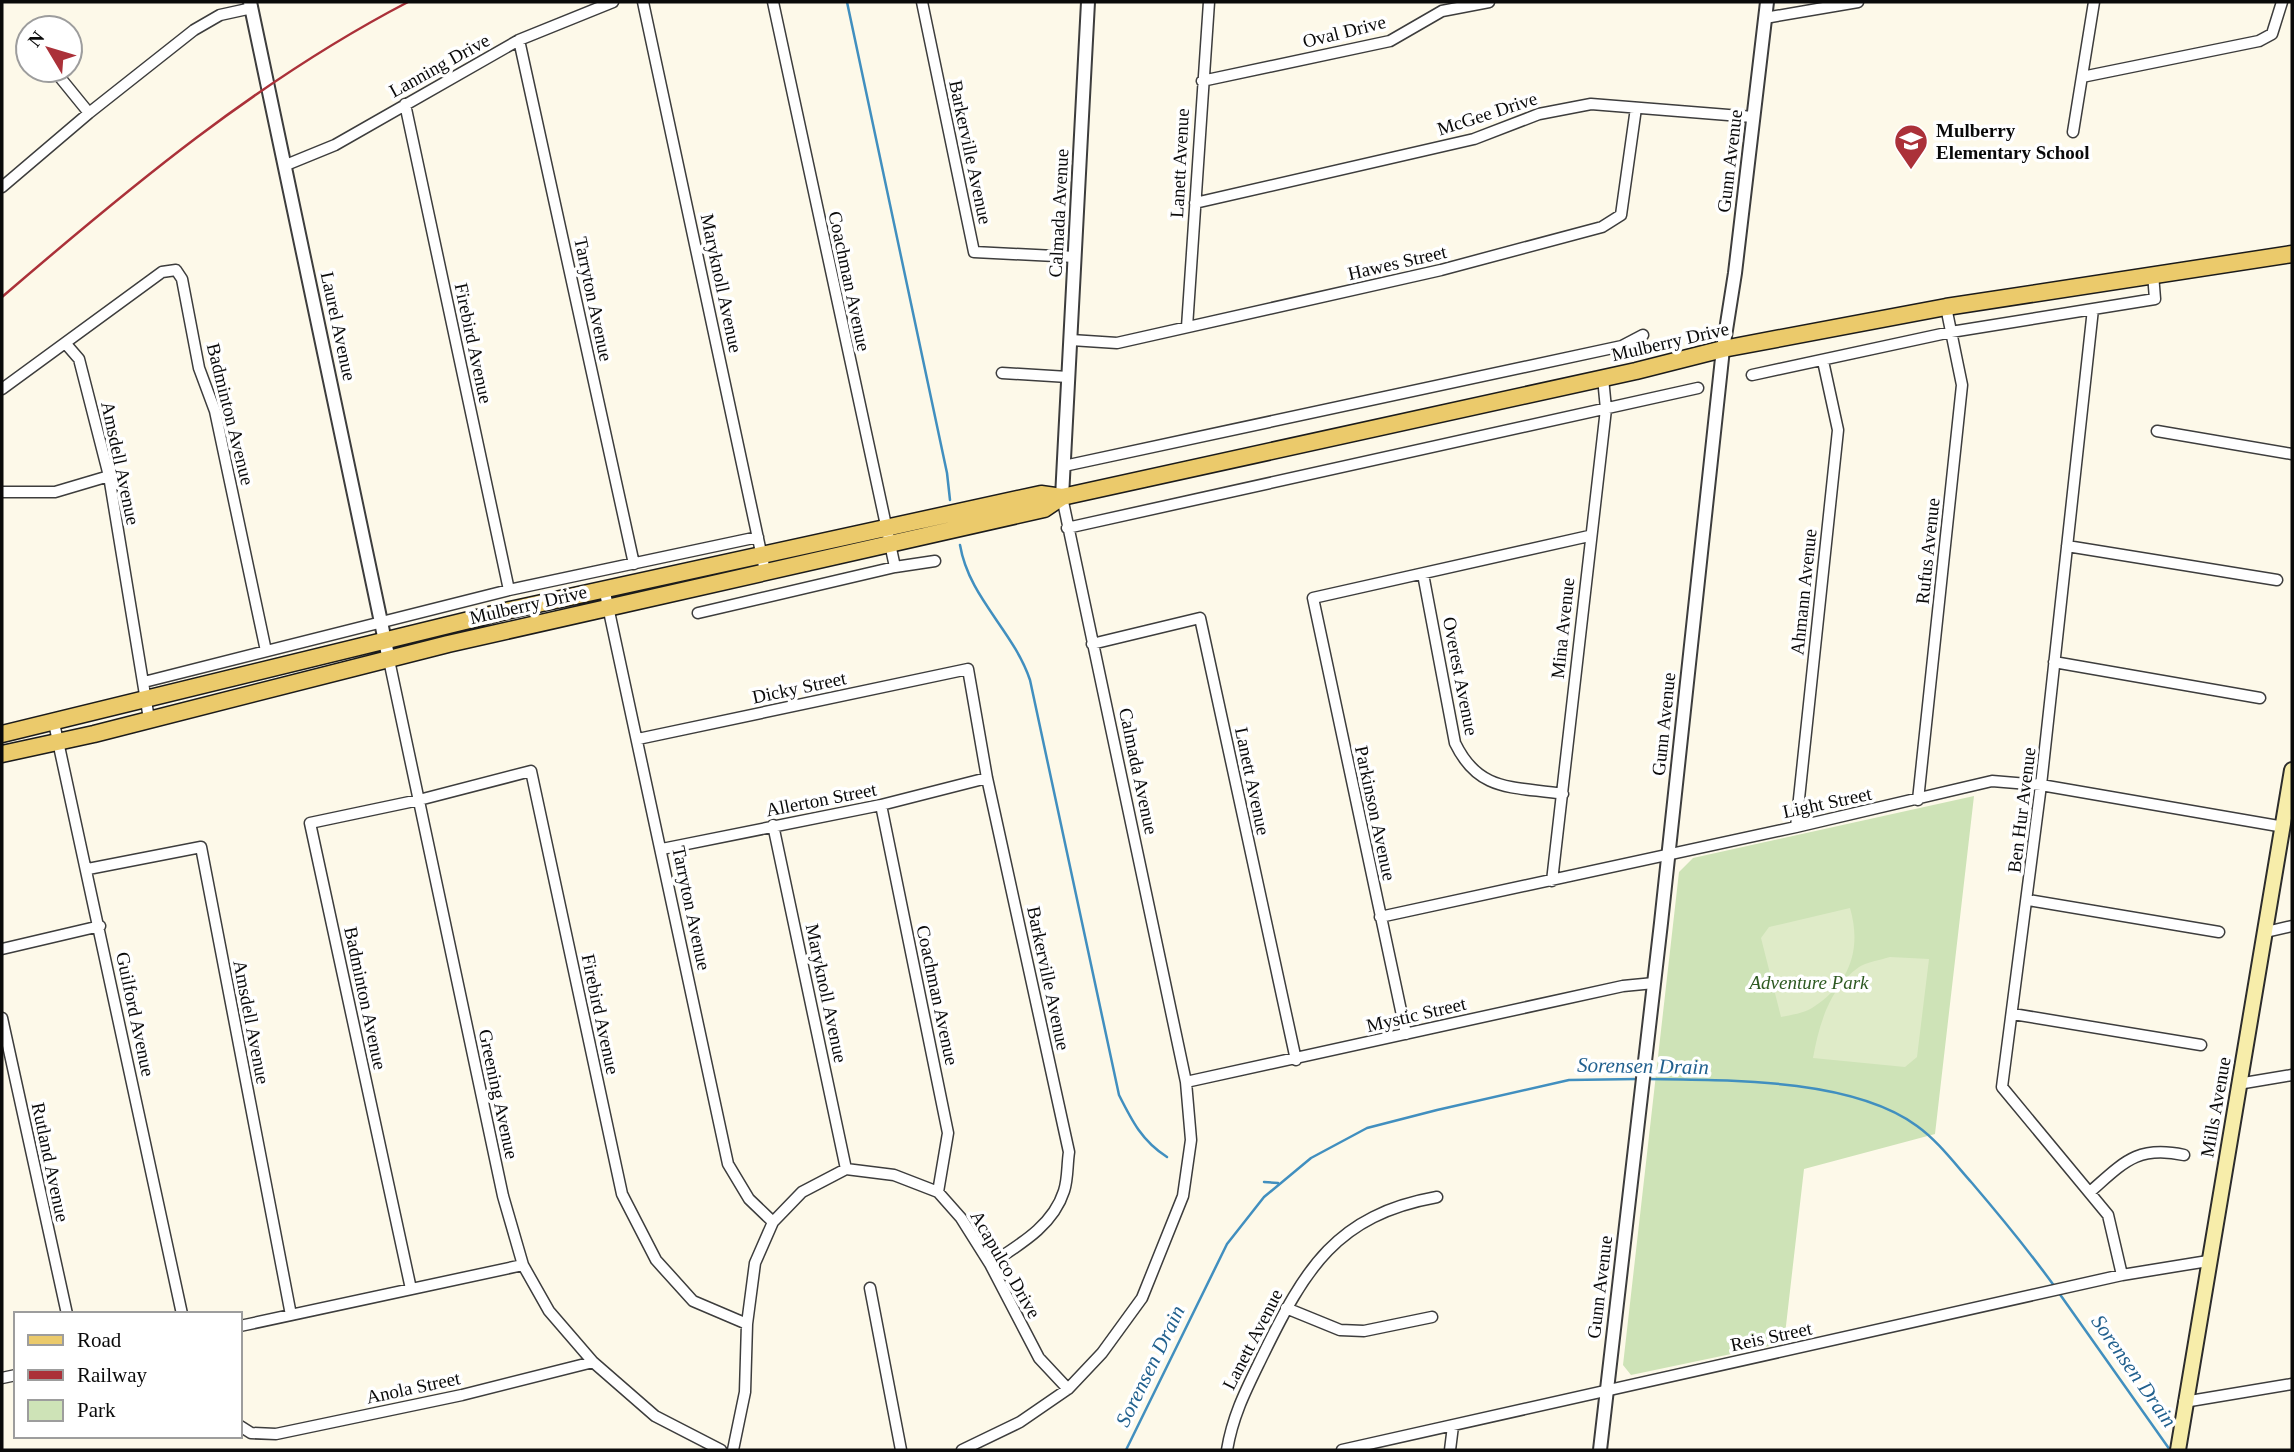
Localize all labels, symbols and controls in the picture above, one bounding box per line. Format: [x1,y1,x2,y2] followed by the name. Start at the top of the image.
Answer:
[1300,11,1388,52] street label: Oval Drive
[14,14,84,84] north arrow
[23,27,49,51] text: N
[385,29,493,102] street label: Lanning Drive
[945,78,996,226] street label: Barkerville Avenue
[1434,87,1540,140] street label: McGee Drive
[1166,108,1193,218] street label: Lanett Avenue
[1713,108,1746,214] street label: Gunn Avenue
[1936,120,2090,163] place label: Mulberry Elementary School
[1892,122,1930,171] school or university icon: Mulberry Elementary School
[1045,148,1072,278] street label: Calmada Avenue
[824,209,875,353] street label: Coachman Avenue
[697,212,747,355] street label: Maryknoll Avenue
[570,235,617,363] street label: Tarryton Avenue
[1346,241,1449,284] street label: Hawes Street
[317,270,360,383] street label: Laurel Avenue
[450,281,497,405] street label: Firebird Avenue
[1609,318,1731,365] street label: Mulberry Drive
[203,341,258,487] street label: Badminton Avenue
[97,399,144,527] street label: Amsdell Avenue
[1911,497,1944,605] street label: Rufus Avenue
[1786,528,1821,656] street label: Ahmann Avenue
[1547,576,1578,680] street label: Mina Avenue
[467,581,589,628] street label: Mulberry Drive
[1439,615,1482,737] street label: Overest Avenue
[750,667,849,708] street label: Dicky Street
[1648,671,1679,777] street label: Gunn Avenue
[1115,706,1162,836] street label: Calmada Avenue
[1231,725,1274,837] street label: Lanett Avenue
[1351,744,1400,882] street label: Parkinson Avenue
[2003,746,2040,874] street label: Ben Hur Avenue
[764,778,879,821] street label: Allerton Street
[1781,783,1874,822] street label: Light Street
[668,844,715,972] street label: Tarryton Avenue
[1023,904,1074,1052] street label: Barkerville Avenue
[802,922,852,1065] street label: Maryknoll Avenue
[912,923,963,1067] street label: Coachman Avenue
[340,925,391,1072] street label: Badminton Avenue
[112,950,159,1078] street label: Guilford Avenue
[577,952,624,1076] street label: Firebird Avenue
[229,958,274,1086] street label: Amsdell Avenue
[1747,972,1869,993] park label: Adventure Park
[1364,993,1469,1036] street label: Mystic Street
[475,1027,523,1161] street label: Greening Avenue
[1577,1053,1709,1079] water label: Sorensen Drain
[2196,1055,2235,1159] street label: Mills Avenue
[28,1100,73,1224] street label: Rutland Avenue
[966,1207,1045,1322] street label: Acapulco Drive
[1583,1234,1616,1340] street label: Gunn Avenue
[1218,1285,1287,1393] street label: Lanett Avenue
[1110,1302,1190,1430] water label: Sorensen Drain
[2086,1310,2182,1432] water label: Sorensen Drain
[14,1312,242,1438] legend
[1728,1317,1815,1355] street label: Reis Street
[77,1328,122,1352] text: Road
[77,1363,147,1387] text: Railway
[364,1367,463,1408] street label: Anola Street
[77,1398,116,1422] text: Park

